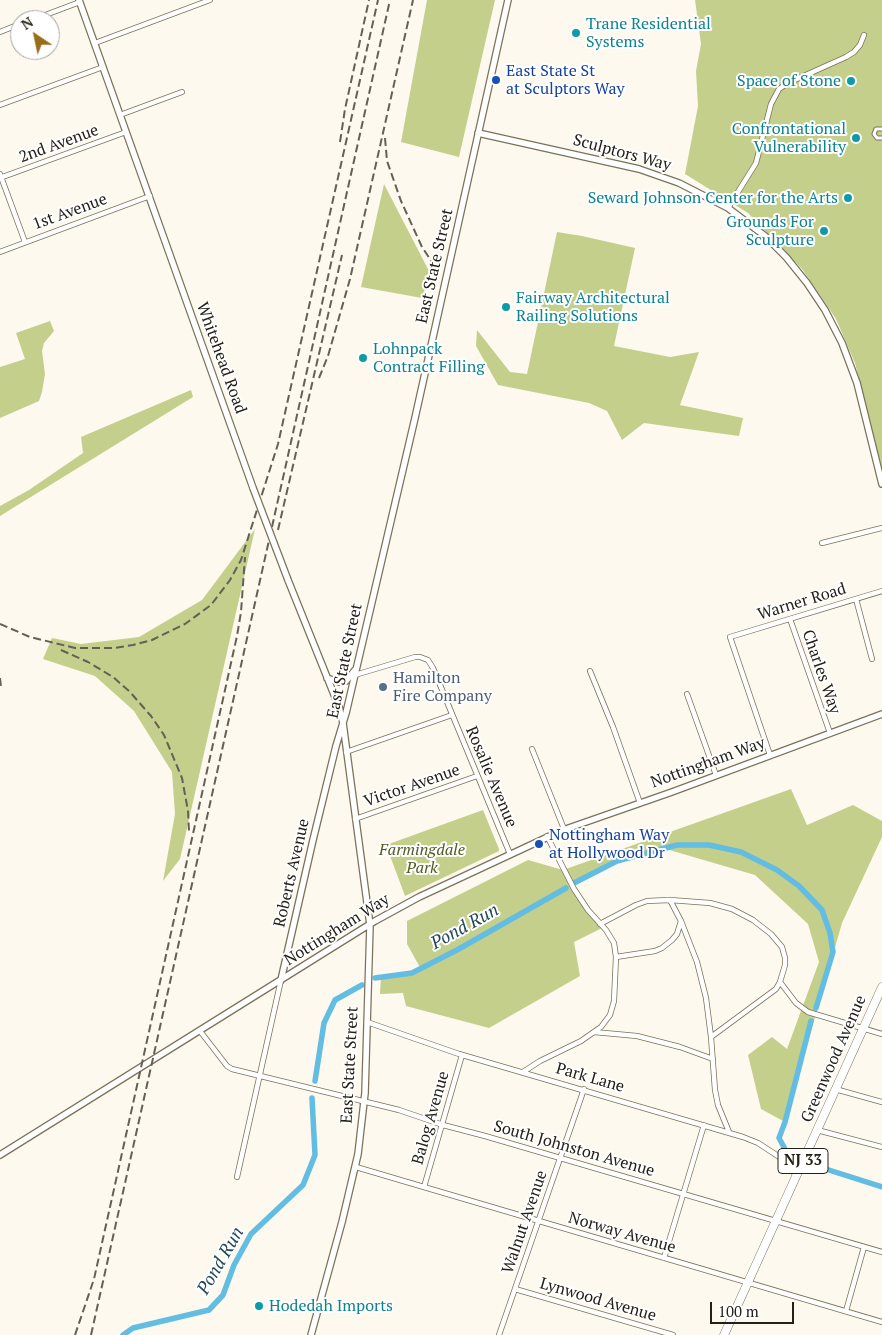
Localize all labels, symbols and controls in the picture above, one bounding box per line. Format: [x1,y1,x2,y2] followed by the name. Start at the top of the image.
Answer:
[10,10,60,60] north arrow
[17,12,37,34] text: N
[586,14,711,52] place label: Trane Residential Systems
[570,27,582,39] marker: Trane Residential Systems
[506,61,625,99] place label: East State St at Sculptors Way
[737,71,841,91] place label: Space of Stone
[490,74,502,86] marker: East State St at Sculptors Way
[845,75,857,87] marker: Space of Stone
[732,119,846,157] place label: Confrontational Vulnerability
[17,121,101,167] street label: 2nd Avenue
[571,131,673,175] street label: Sculptors Way
[850,132,862,144] marker: Confrontational Vulnerability
[588,188,838,208] place label: Seward Johnson Center for the Arts
[30,190,110,234] street label: 1st Avenue
[842,192,854,204] marker: Seward Johnson Center for the Arts
[412,207,458,325] street label: East State Street
[726,212,814,250] place label: Grounds For Sculpture
[818,225,830,237] marker: Grounds For Sculpture
[516,288,670,326] place label: Fairway Architectural Railing Solutions
[192,300,250,416] street label: Whitehead Road
[500,301,512,313] marker: Fairway Architectural Railing Solutions
[373,339,485,377] place label: Lohnpack Contract Filling
[357,352,369,364] marker: Lohnpack Contract Filling
[755,579,849,625] street label: Warner Road
[323,602,367,720] street label: East State Street
[798,627,844,717] street label: Charles Way
[393,668,492,706] place label: Hamilton Fire Company
[377,681,389,693] marker: Hamilton Fire Company
[461,724,521,830] street label: Rosalie Avenue
[648,733,768,793] street label: Nottingham Way
[361,761,463,811] street label: Victor Avenue
[270,817,314,929] street label: Roberts Avenue
[549,825,669,863] place label: Nottingham Way at Hollywood Dr
[533,838,545,850] marker: Nottingham Way at Hollywood Dr
[379,840,465,878] park label: Farmingdale Park
[281,890,393,970] street label: Nottingham Way
[427,900,503,954] water label: Pond Run
[797,992,871,1126] street label: Greenwood Avenue
[337,1006,363,1124] street label: East State Street
[554,1059,626,1097] street label: Park Lane
[409,1069,453,1167] street label: Balog Avenue
[491,1117,657,1181] street label: South Johnston Avenue
[778,1148,828,1174] road number: NJ 33
[498,1168,552,1276] street label: Walnut Avenue
[566,1208,678,1258] street label: Norway Avenue
[193,1223,249,1299] water label: Pond Run
[538,1274,658,1326] street label: Lynwood Avenue
[712,1292,796,1324] scale bar
[269,1296,393,1316] place label: Hodedah Imports
[253,1300,265,1312] marker: Hodedah Imports
[718,1301,759,1321] text: 100 m

